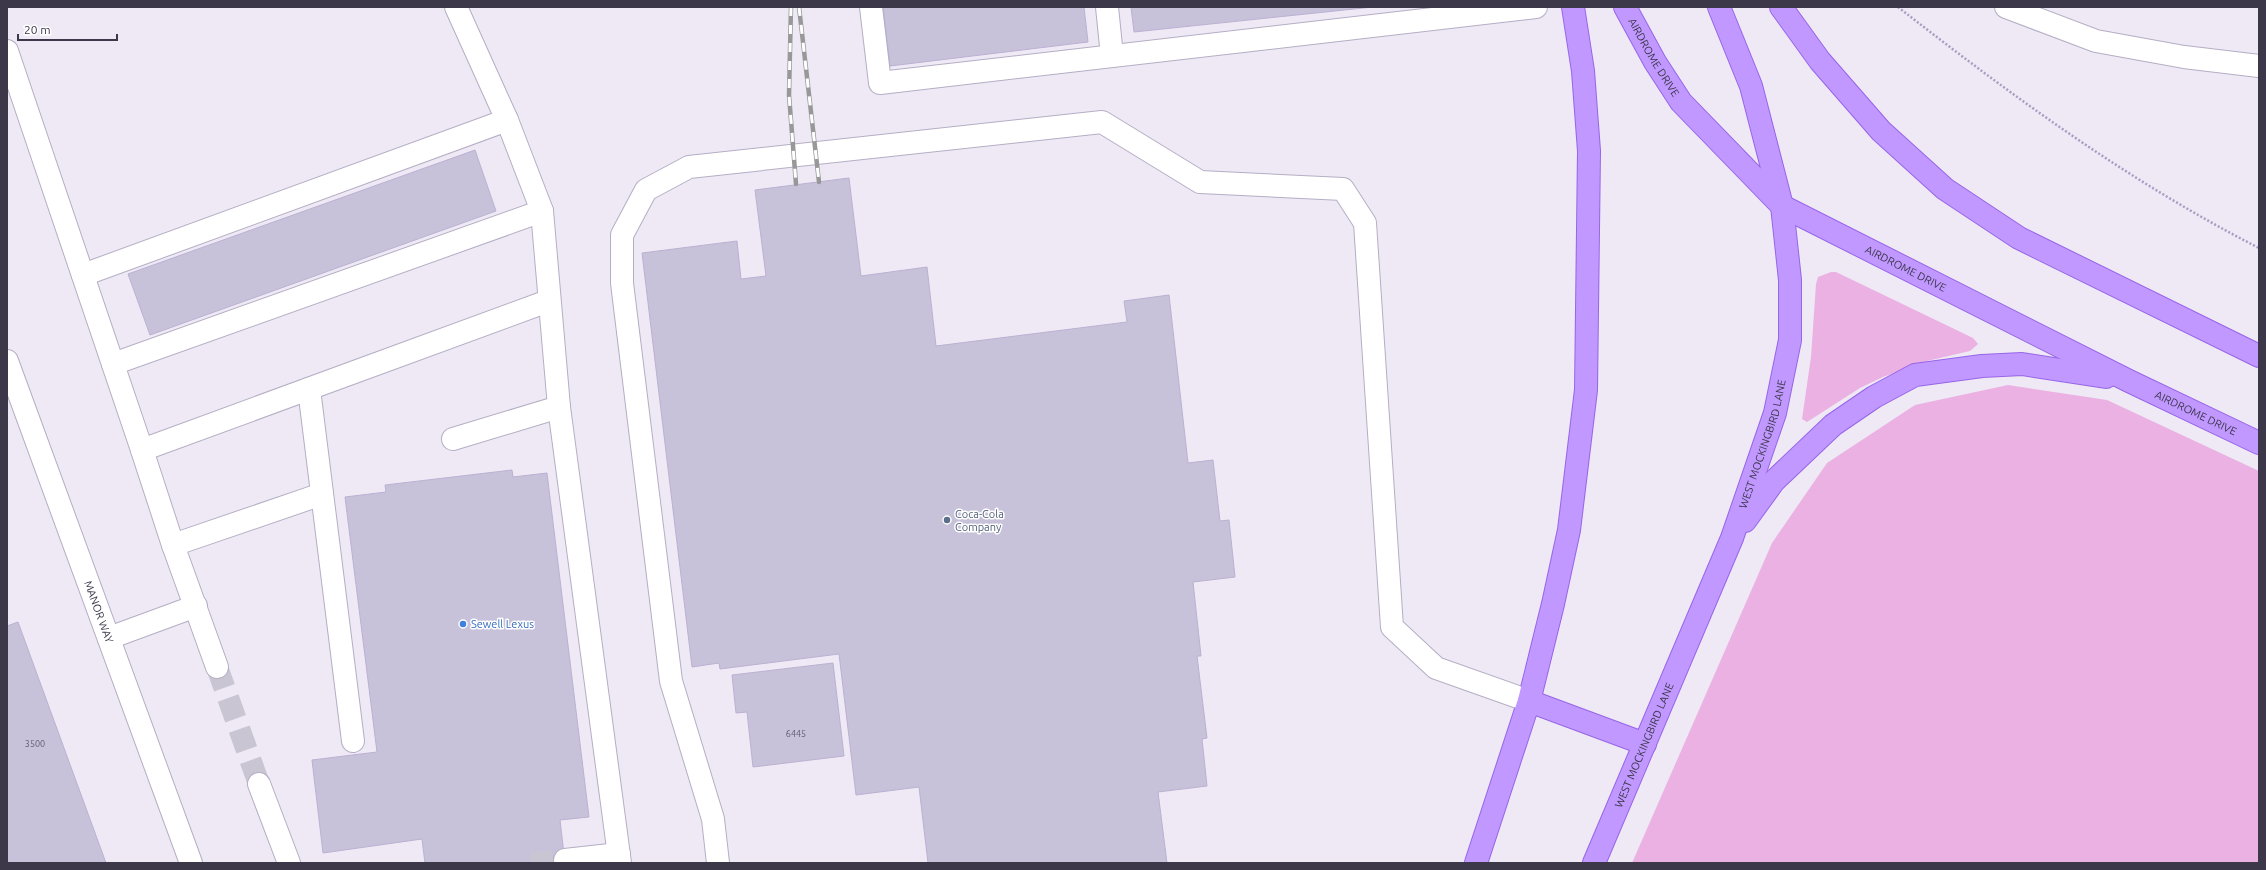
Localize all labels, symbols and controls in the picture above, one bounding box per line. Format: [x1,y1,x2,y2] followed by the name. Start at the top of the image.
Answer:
[18,16,117,42] scale bar
[1626,16,1682,99] street label: AIRDROME DRIVE
[24,23,51,36] text: 20 m
[1863,243,1948,294] street label: AIRDROME DRIVE
[1737,379,1788,510] street label: WEST MOCKINGBIRD LANE
[2153,388,2239,437] street label: AIRDROME DRIVE
[955,508,1004,533] place label: Coca-Cola Company
[942,515,952,525] marker: Coca-Cola Company
[82,579,116,645] street label: MANOR WAY
[471,618,534,630] place label: Sewell Lexus
[458,619,468,629] marker: Sewell Lexus
[1612,681,1676,809] street label: WEST MOCKINGBIRD LANE
[786,729,806,739] house number: 6445
[25,739,45,749] house number: 3500

